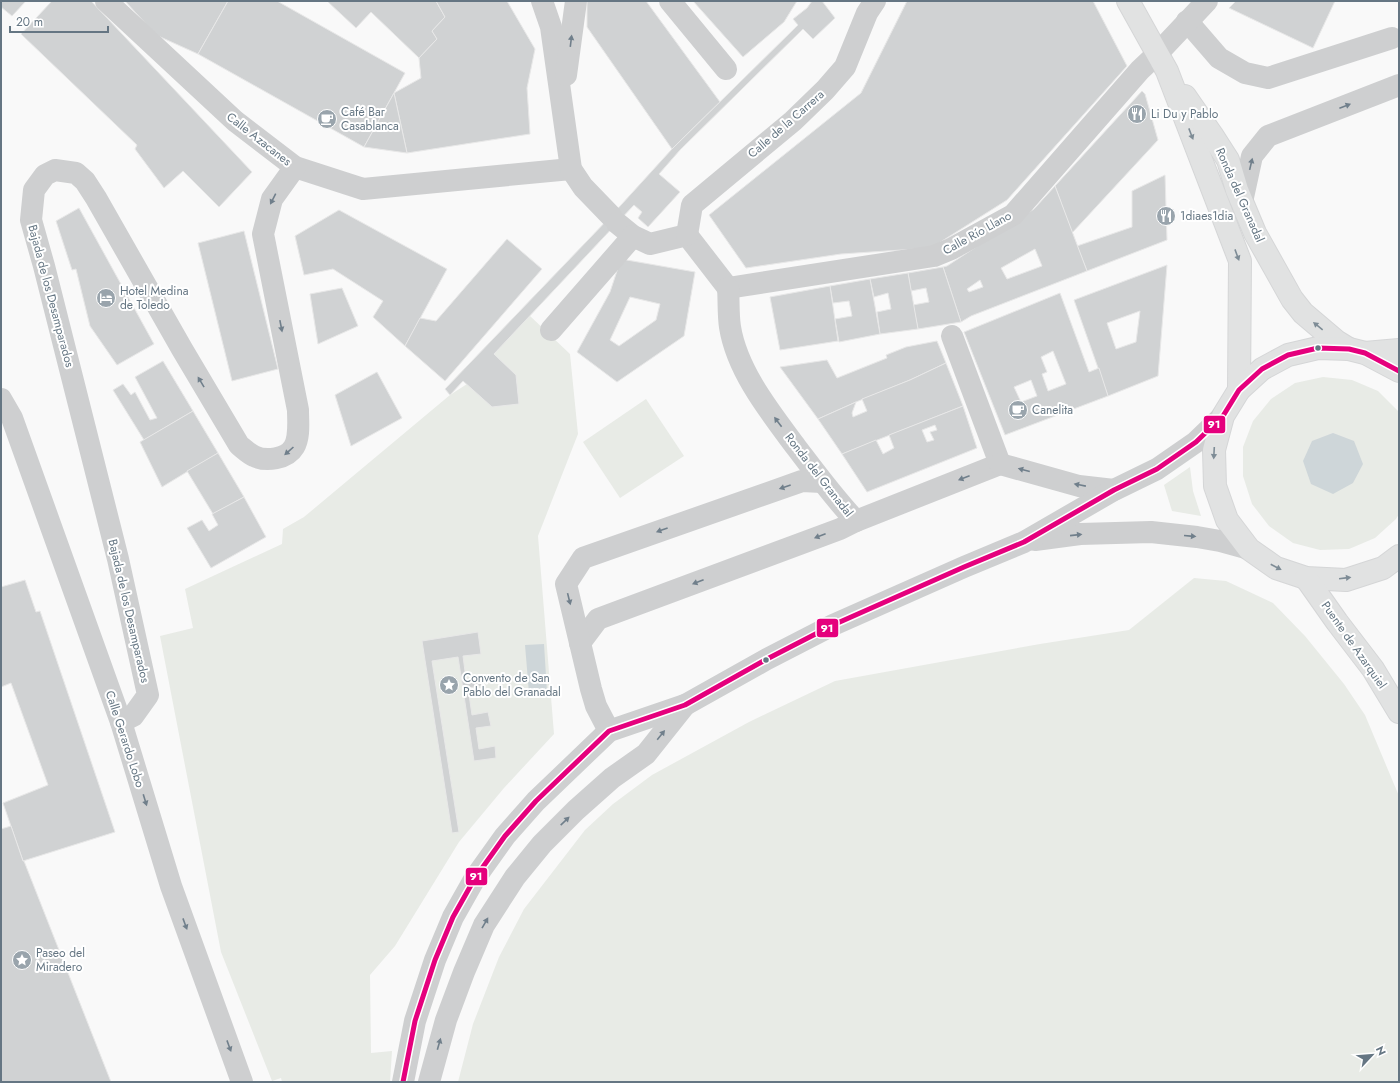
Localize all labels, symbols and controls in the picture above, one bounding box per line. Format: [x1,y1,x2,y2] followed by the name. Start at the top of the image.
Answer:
[10,8,108,34] scale bar
[16,13,43,31] text: 20 m
[567,35,574,47] one-way arrow
[744,86,828,162] street label: Calle de la Carrera
[1340,102,1352,108] one-way arrow
[341,103,399,135] place label: Café Bar Casablanca
[1126,103,1148,125] restaurant icon: Li Du y Pablo
[1151,105,1219,123] place label: Li Du y Pablo
[223,108,295,170] street label: Calle Azacanes
[316,108,338,130] cafe icon: Café Bar Casablanca
[1188,128,1194,140] one-way arrow
[1211,145,1269,245] street label: Ronda del Granadal
[1248,158,1254,170] one-way arrow
[270,193,276,205] one-way arrow
[1155,205,1177,227] restaurant icon: 1diaes1dia
[939,206,1015,259] street label: Calle Río Llano
[1180,207,1234,225] place label: 1diaes1dia
[23,223,79,369] street label: Bajada de los Desamparados
[1235,250,1241,262] one-way arrow
[120,282,189,314] place label: Hotel Medina de Toledo
[95,287,117,309] hotel icon: Hotel Medina de Toledo
[278,320,284,332] one-way arrow
[1312,321,1323,330] one-way arrow
[1313,343,1323,353] unlabelled marker
[198,376,205,388] one-way arrow
[1007,399,1029,421] cafe icon: Canelita
[1032,401,1073,419] place label: Canelita
[1203,415,1226,434] line badge: 91
[1208,416,1220,432] text: 91
[774,417,782,428] one-way arrow
[781,429,857,521] street label: Ronda del Granadal
[284,446,294,456] one-way arrow
[1211,447,1218,460] one-way arrow
[1017,467,1030,473] one-way arrow
[958,476,970,482] one-way arrow
[1074,482,1086,488] one-way arrow
[778,485,790,491] one-way arrow
[655,527,667,533] one-way arrow
[1070,532,1082,538] one-way arrow
[813,533,825,539] one-way arrow
[1184,533,1196,540] one-way arrow
[104,537,154,685] street label: Bajada de los Desamparados
[1270,563,1282,570] one-way arrow
[1339,575,1351,582] one-way arrow
[692,579,704,585] one-way arrow
[567,593,573,605] one-way arrow
[1317,598,1391,692] street label: Puente de Azarquiel
[816,618,839,638] line badge: 91
[821,620,833,636] text: 91
[761,655,771,665] unlabelled marker
[463,669,561,701] place label: Convento de San Pablo del Granadal
[438,674,460,696] place icon: Convento de San Pablo del Granadal
[101,688,149,790] street label: Calle Gerardo Lobo
[657,729,666,740] one-way arrow
[142,794,148,806] one-way arrow
[560,816,570,826] one-way arrow
[465,867,488,886] line badge: 91
[470,868,482,884] text: 91
[482,917,489,929] one-way arrow
[182,918,188,930] one-way arrow
[36,944,85,976] place label: Paseo del Miradero
[11,949,33,971] place icon: Paseo del Miradero
[1352,1035,1392,1075] north arrow
[436,1038,442,1050] one-way arrow
[226,1040,232,1052] one-way arrow
[1372,1043,1390,1058] text: N

